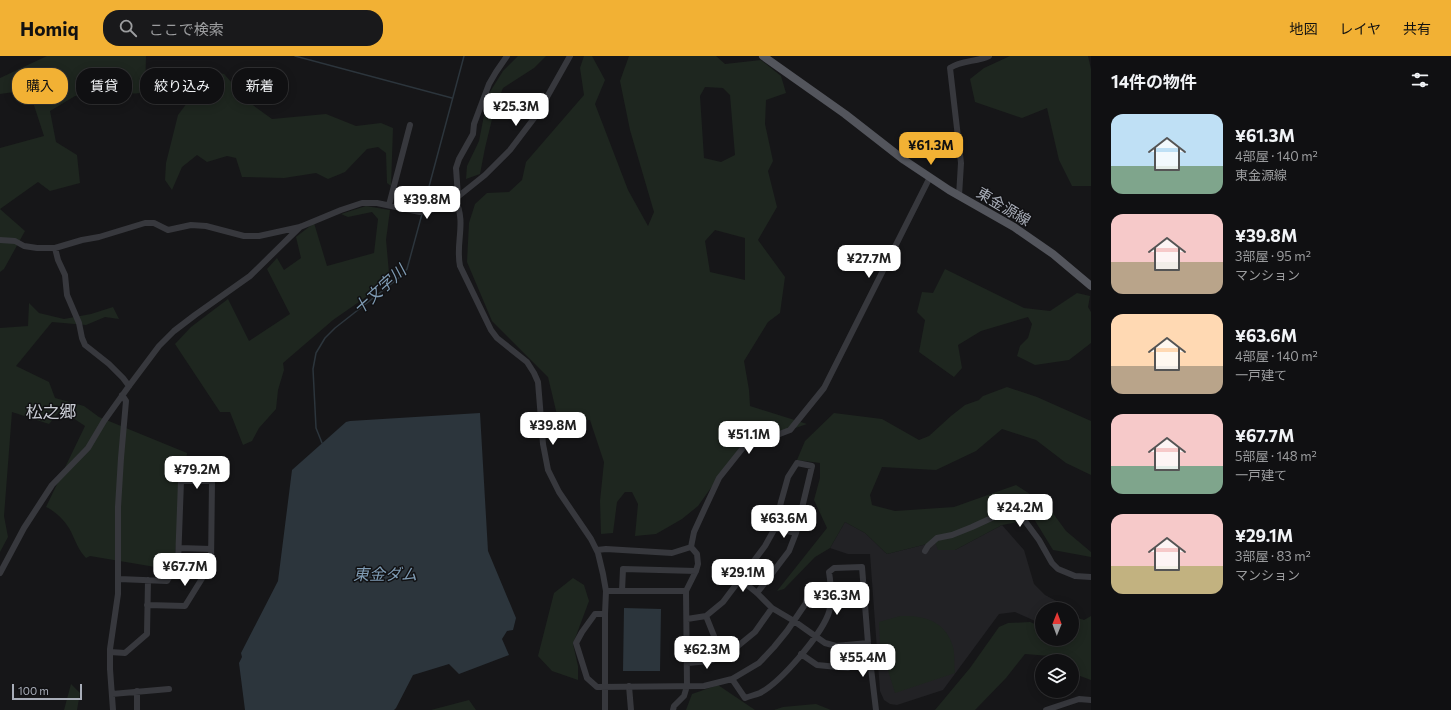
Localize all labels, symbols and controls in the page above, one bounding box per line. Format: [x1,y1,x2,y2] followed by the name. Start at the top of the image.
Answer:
[103,10,383,46] search box
[20,17,79,40] text: Homiq
[117,17,139,39] icon: search
[149,20,224,38] text: ここで検索
[1289,20,1317,37] text: 地図
[1339,20,1381,37] text: レイヤ
[1403,20,1431,37] text: 共有
[12,68,68,104] chip: 購入
[76,68,132,104] chip: 賃貸
[140,68,224,104] chip: 絞り込み
[232,68,288,104] chip: 新着
[1409,69,1431,91] icon: filters
[1111,71,1197,92] text: 14件の物件
[483,93,549,127] pin: ¥25.3M
[493,98,539,114] text: ¥25.3M
[1235,125,1295,146] text: ¥61.3M
[1143,130,1191,178] icon: home
[898,132,964,166] pin: ¥61.3M
[908,137,954,153] text: ¥61.3M
[1235,148,1318,164] text: 4部屋 · 140 m²
[1235,167,1287,183] text: 東金源線
[974,183,1034,229] street label: 東金源線
[394,186,460,220] pin: ¥39.8M
[403,191,451,207] text: ¥39.8M
[1235,225,1297,246] text: ¥39.8M
[1143,230,1191,278] icon: home
[836,245,902,279] pin: ¥27.7M
[1235,248,1311,264] text: 3部屋 · 95 m²
[847,250,891,266] text: ¥27.7M
[349,259,411,317] water label: 十文字川
[1235,267,1300,283] text: マンション
[1235,325,1297,346] text: ¥63.6M
[1143,330,1191,378] icon: home
[1235,348,1318,364] text: 4部屋 · 140 m²
[1235,367,1287,383] text: 一戸建て
[26,401,77,422] district label: 松之郷
[520,412,586,446] pin: ¥39.8M
[529,417,577,433] text: ¥39.8M
[716,421,782,455] pin: ¥51.1M
[1235,425,1294,446] text: ¥67.7M
[728,426,770,442] text: ¥51.1M
[1143,430,1191,478] icon: home
[1235,448,1317,464] text: 5部屋 · 148 m²
[164,456,230,490] pin: ¥79.2M
[174,461,220,477] text: ¥79.2M
[1235,467,1287,483] text: 一戸建て
[987,494,1053,528] pin: ¥24.2M
[997,499,1043,515] text: ¥24.2M
[751,505,817,539] pin: ¥63.6M
[760,510,808,526] text: ¥63.6M
[1235,525,1293,546] text: ¥29.1M
[1143,530,1191,578] icon: home
[1235,548,1311,564] text: 3部屋 · 83 m²
[152,553,218,587] pin: ¥67.7M
[162,558,208,574] text: ¥67.7M
[710,559,776,593] pin: ¥29.1M
[353,564,417,583] water label: 東金ダム
[721,564,765,580] text: ¥29.1M
[1235,567,1300,583] text: マンション
[804,582,870,616] pin: ¥36.3M
[813,587,861,603] text: ¥36.3M
[1035,602,1079,646] north arrow
[1035,602,1079,698] map controls
[674,636,740,670] pin: ¥62.3M
[683,641,731,657] text: ¥62.3M
[830,644,896,678] pin: ¥55.4M
[839,649,887,665] text: ¥55.4M
[1035,654,1079,698] button: layers
[12,682,82,701] scale bar
[18,684,49,697] text: 100 m

